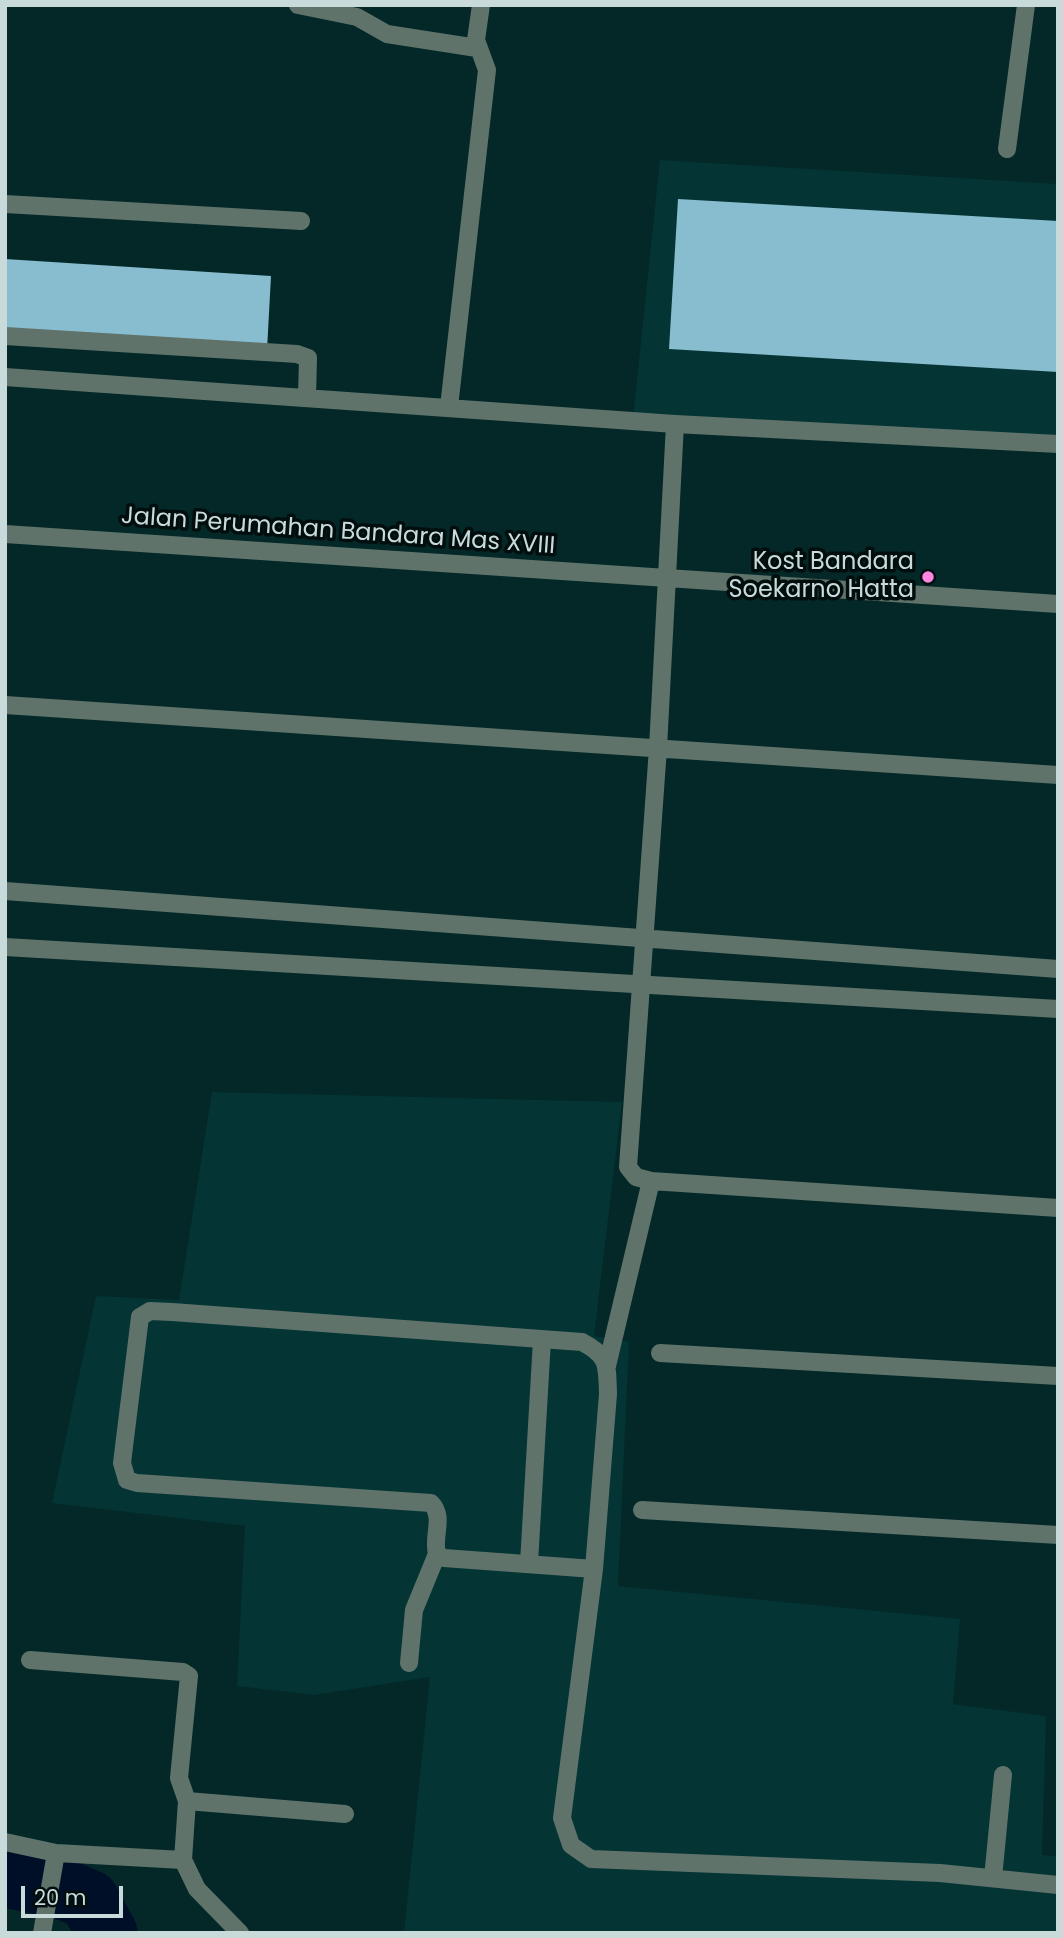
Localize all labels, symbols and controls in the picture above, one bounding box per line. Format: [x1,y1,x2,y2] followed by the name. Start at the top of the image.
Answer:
[120,502,556,562] street label: Jalan Perumahan Bandara Mas XVIII
[728,549,914,605] place label: Kost Bandara Soekarno Hatta
[920,569,936,585] marker: Kost Bandara Soekarno Hatta
[24,1871,126,1915] scale bar
[34,1883,87,1912] text: 20 m

